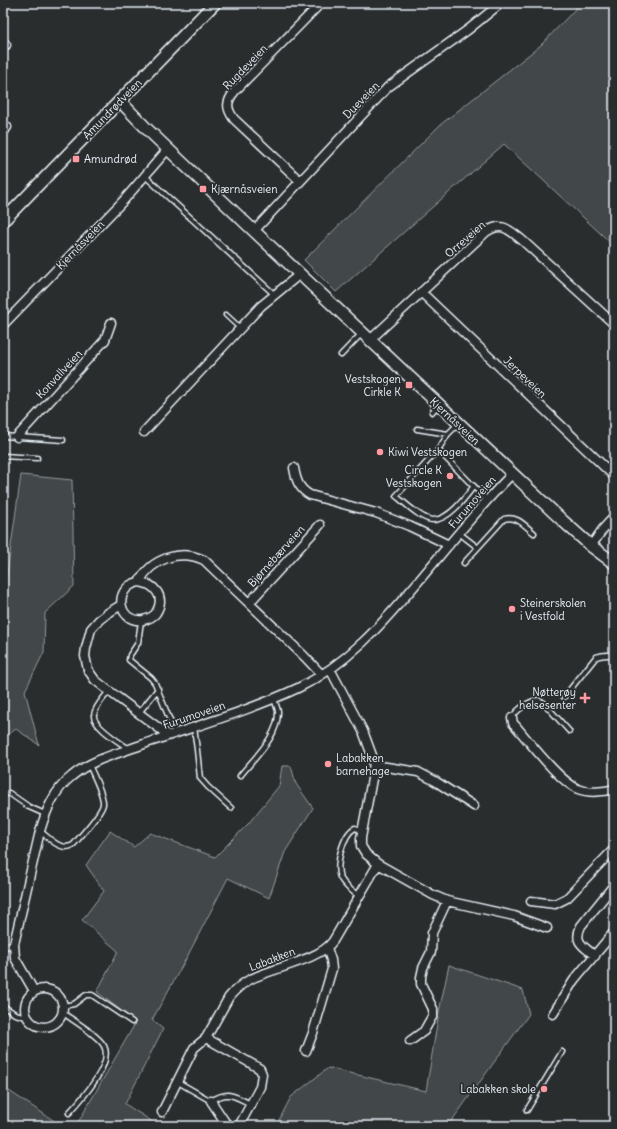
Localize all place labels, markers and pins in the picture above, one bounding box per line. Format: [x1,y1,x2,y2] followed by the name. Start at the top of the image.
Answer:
[84,152,137,166] place label: Amundrød
[71,154,81,164] marker: Amundrød
[211,182,278,196] place label: Kjærnåsveien
[198,184,208,194] marker: Kjærnåsveien
[345,372,401,399] place label: Vestskogen Cirkle K
[404,380,414,390] marker: Vestskogen Cirkle K
[388,445,467,459] place label: Kiwi Vestskogen
[375,447,385,457] marker: Kiwi Vestskogen
[386,463,442,490] place label: Circle K Vestskogen
[445,471,455,481] marker: Circle K Vestskogen
[520,596,586,623] place label: Steinerskolen i Vestfold
[507,604,517,614] marker: Steinerskolen i Vestfold
[519,685,577,712] place label: Nøtterøy helsesenter
[579,692,591,704] marker: Nøtterøy helsesenter
[336,751,390,778] place label: Labakken barnehage
[323,759,333,769] marker: Labakken barnehage
[460,1082,536,1096] place label: Labakken skole
[539,1084,549,1094] marker: Labakken skole

